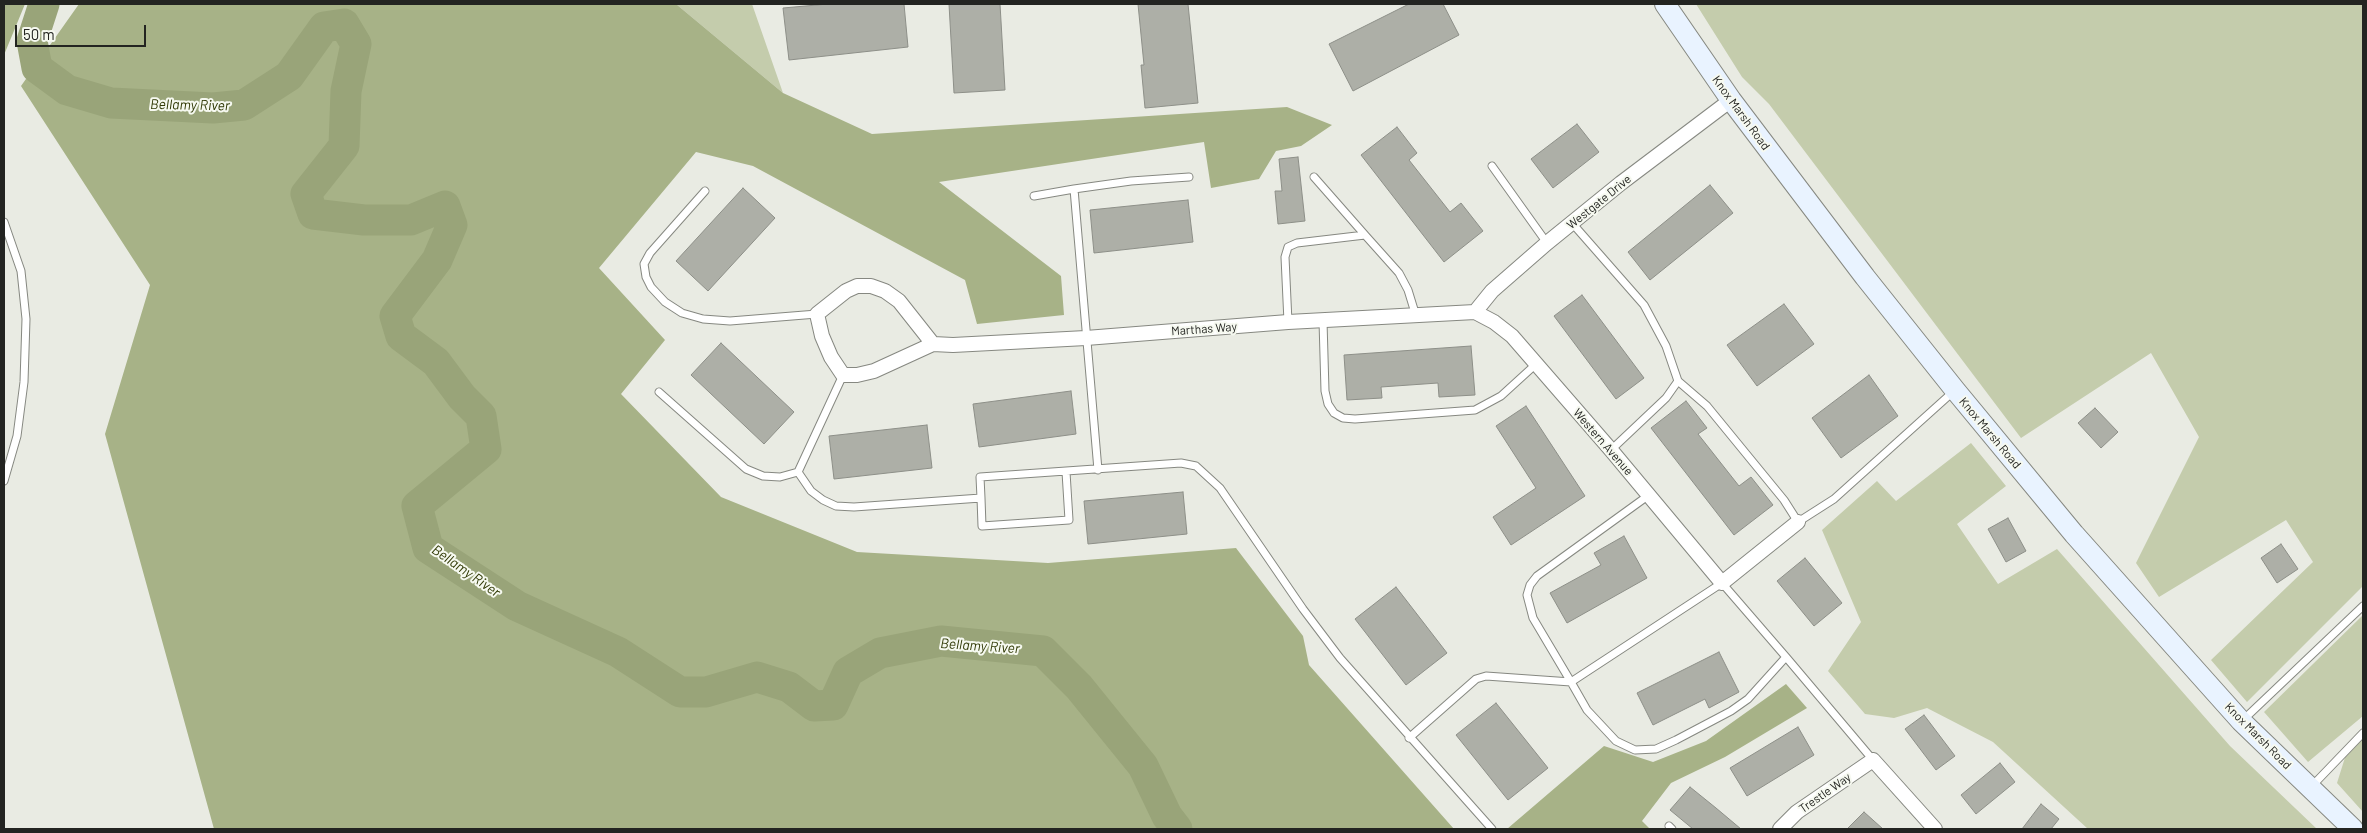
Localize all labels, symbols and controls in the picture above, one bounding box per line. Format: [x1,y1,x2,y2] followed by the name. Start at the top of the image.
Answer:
[18,15,149,47] scale bar
[23,25,55,43] text: 50 m
[1709,73,1773,153] street label: Knox Marsh Road
[150,96,230,114] water label: Bellamy River
[1564,172,1634,232] street label: Westgate Drive
[1171,320,1237,338] street label: Marthas Way
[1956,394,2024,472] street label: Knox Marsh Road
[1570,406,1636,478] street label: Western Avenue
[429,541,503,601] water label: Bellamy River
[940,635,1020,657] water label: Bellamy River
[2222,700,2294,772] street label: Knox Marsh Road
[1796,770,1854,816] street label: Trestle Way

